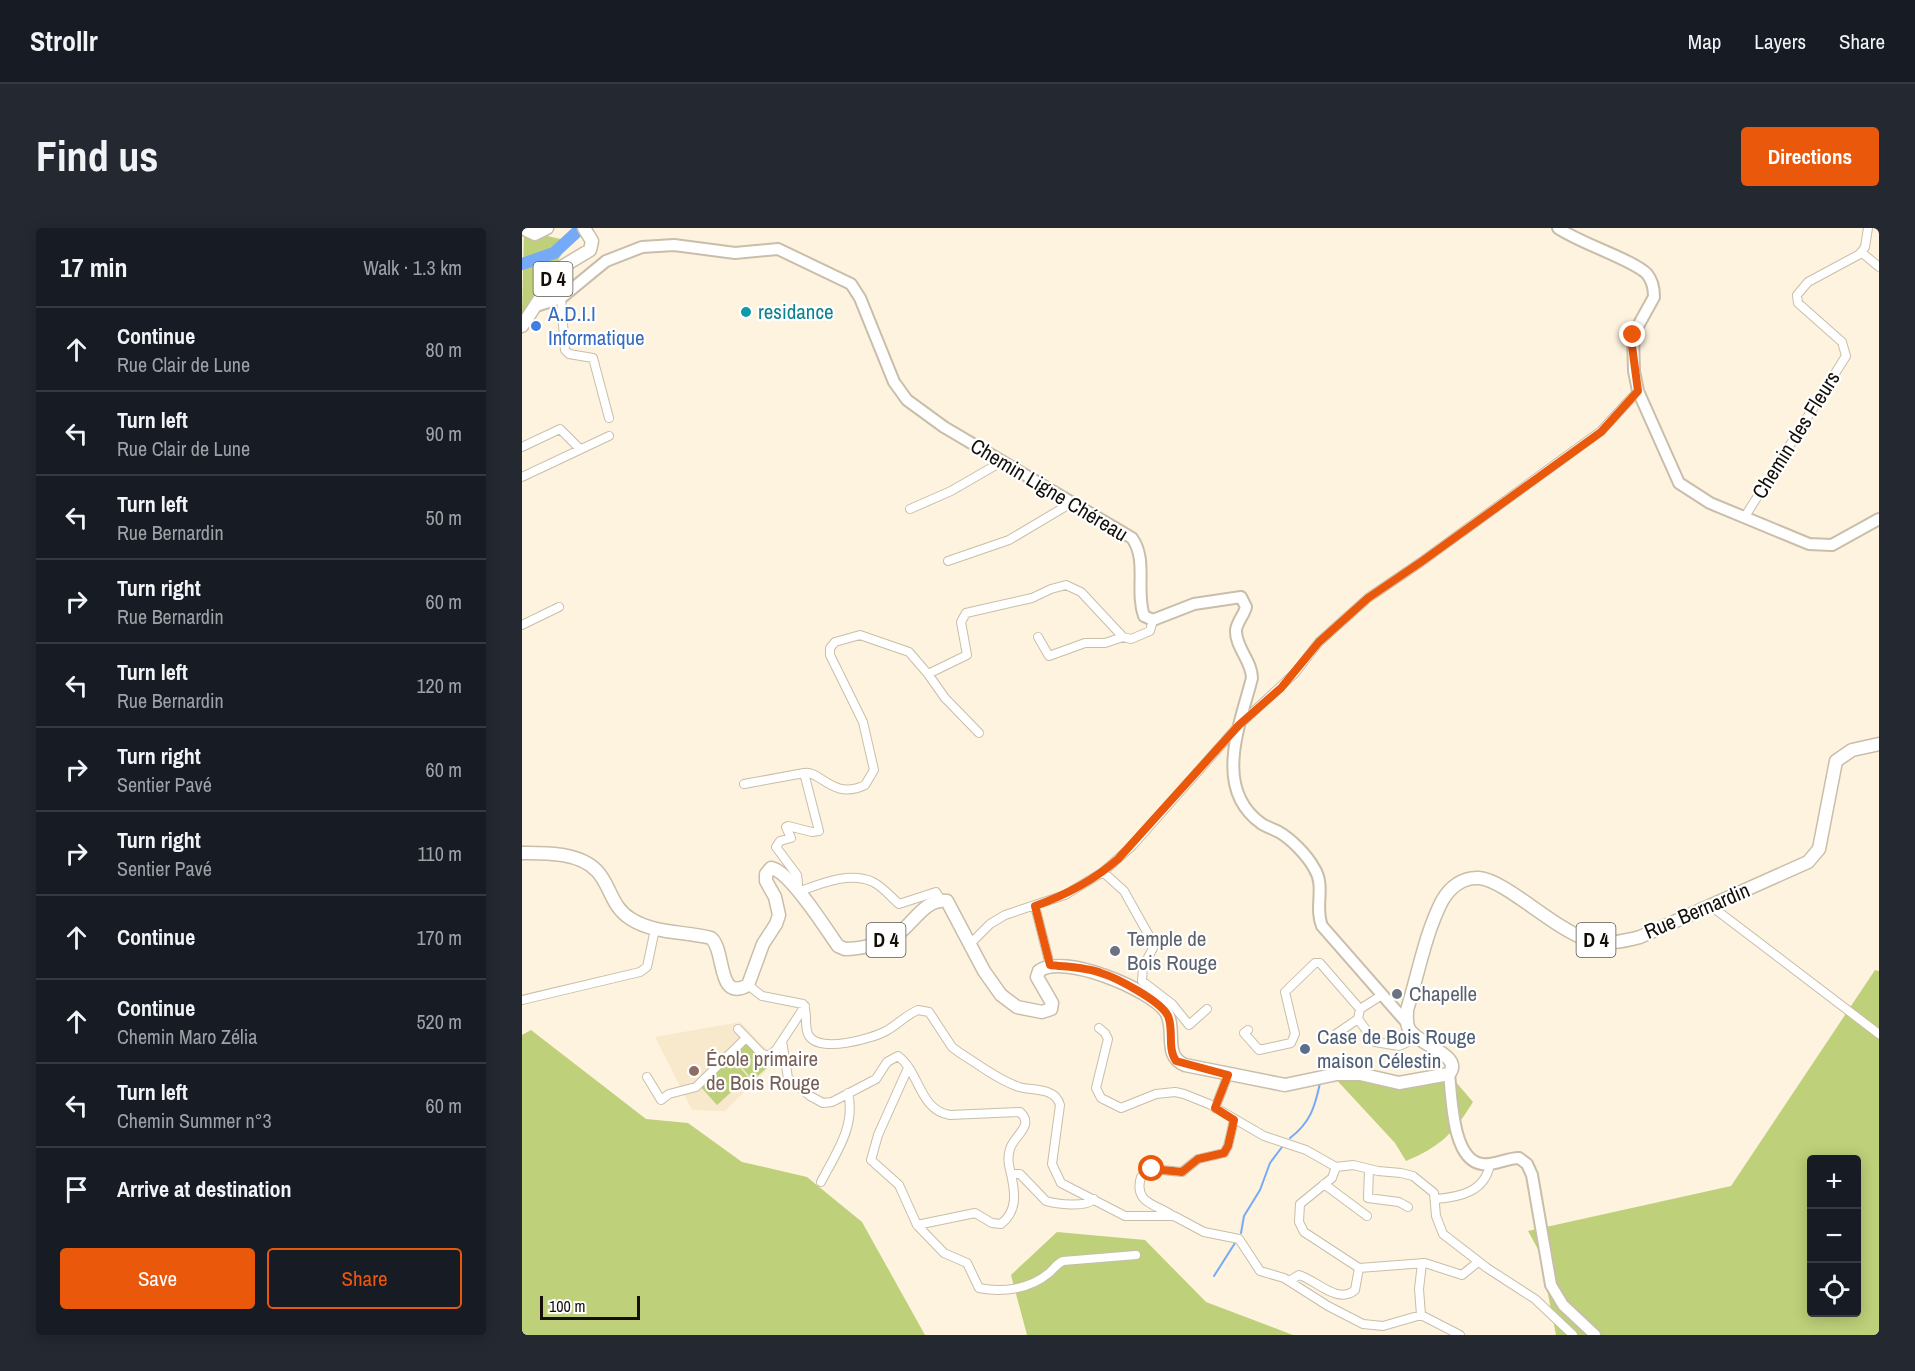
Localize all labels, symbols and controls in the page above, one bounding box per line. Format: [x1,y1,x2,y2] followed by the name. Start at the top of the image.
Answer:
[30,22,98,60] text: Strollr
[1688,27,1721,56] text: Map
[1754,27,1806,56] text: Layers
[1839,27,1885,56] text: Share
[1741,127,1879,186] button: Directions
[36,128,158,184] text: Find us
[60,250,128,285] text: 17 min
[363,254,462,281] text: Walk · 1.3 km
[534,262,573,296] road number: D 4
[758,297,834,326] place label: residance
[547,299,645,352] place label: A.D.I.I Informatique
[739,305,753,319] marker: residance
[529,319,543,333] marker: A.D.I.I Informatique
[117,321,195,351] text: Continue
[1619,321,1645,347] route end
[60,333,93,366] icon: ahead
[426,336,462,363] text: 80 m
[117,351,250,378] text: Rue Clair de Lune
[1745,365,1846,504] street label: Chemin des Fleurs
[117,405,188,435] text: Turn left
[60,417,93,450] icon: left
[426,420,462,447] text: 90 m
[965,431,1133,548] street label: Chemin Ligne Chéreau
[117,435,250,462] text: Rue Clair de Lune
[117,489,188,519] text: Turn left
[60,501,93,534] icon: left
[426,504,462,531] text: 50 m
[117,519,224,546] text: Rue Bernardin
[117,573,201,603] text: Turn right
[60,585,93,618] icon: right
[426,588,462,615] text: 60 m
[117,603,224,630] text: Rue Bernardin
[117,657,188,687] text: Turn left
[60,669,93,702] icon: left
[416,672,462,699] text: 120 m
[117,687,224,714] text: Rue Bernardin
[117,741,201,771] text: Turn right
[60,753,93,786] icon: right
[426,756,462,783] text: 60 m
[117,771,212,798] text: Sentier Pavé
[117,825,201,855] text: Turn right
[60,837,93,870] icon: right
[418,840,462,867] text: 110 m
[117,855,212,882] text: Sentier Pavé
[1640,875,1754,946] street label: Rue Bernardin
[60,921,93,954] icon: ahead
[117,922,195,952] text: Continue
[866,923,906,957] road number: D 4
[1576,923,1616,957] road number: D 4
[416,924,462,951] text: 170 m
[1127,924,1217,977] place label: Temple de Bois Rouge
[1108,944,1122,958] marker: Temple de Bois Rouge
[1409,979,1477,1008] place label: Chapelle
[1390,987,1404,1001] marker: Chapelle
[117,993,195,1023] text: Continue
[60,1005,93,1038] icon: ahead
[416,1008,462,1035] text: 520 m
[1317,1022,1476,1075] place label: Case de Bois Rouge maison Célestin
[117,1023,257,1050] text: Chemin Maro Zélia
[1298,1042,1312,1056] marker: Case de Bois Rouge maison Célestin
[706,1044,820,1097] place label: École primaire de Bois Rouge
[687,1064,701,1078] marker: École primaire de Bois Rouge
[117,1077,188,1107] text: Turn left
[60,1089,93,1122] icon: left
[426,1092,462,1119] text: 60 m
[117,1107,272,1134] text: Chemin Summer n°3
[1138,1155,1164,1181] route start
[1807,1155,1861,1317] map controls
[1807,1155,1861,1209] button: +
[60,1173,93,1206] icon: arrive
[117,1174,291,1204] text: Arrive at destination
[1807,1209,1861,1263] button: −
[60,1248,255,1309] button: Save
[267,1248,462,1309] button: Share
[1807,1263,1861,1317] button: locate
[540,1293,640,1320] scale bar
[549,1295,585,1317] text: 100 m

